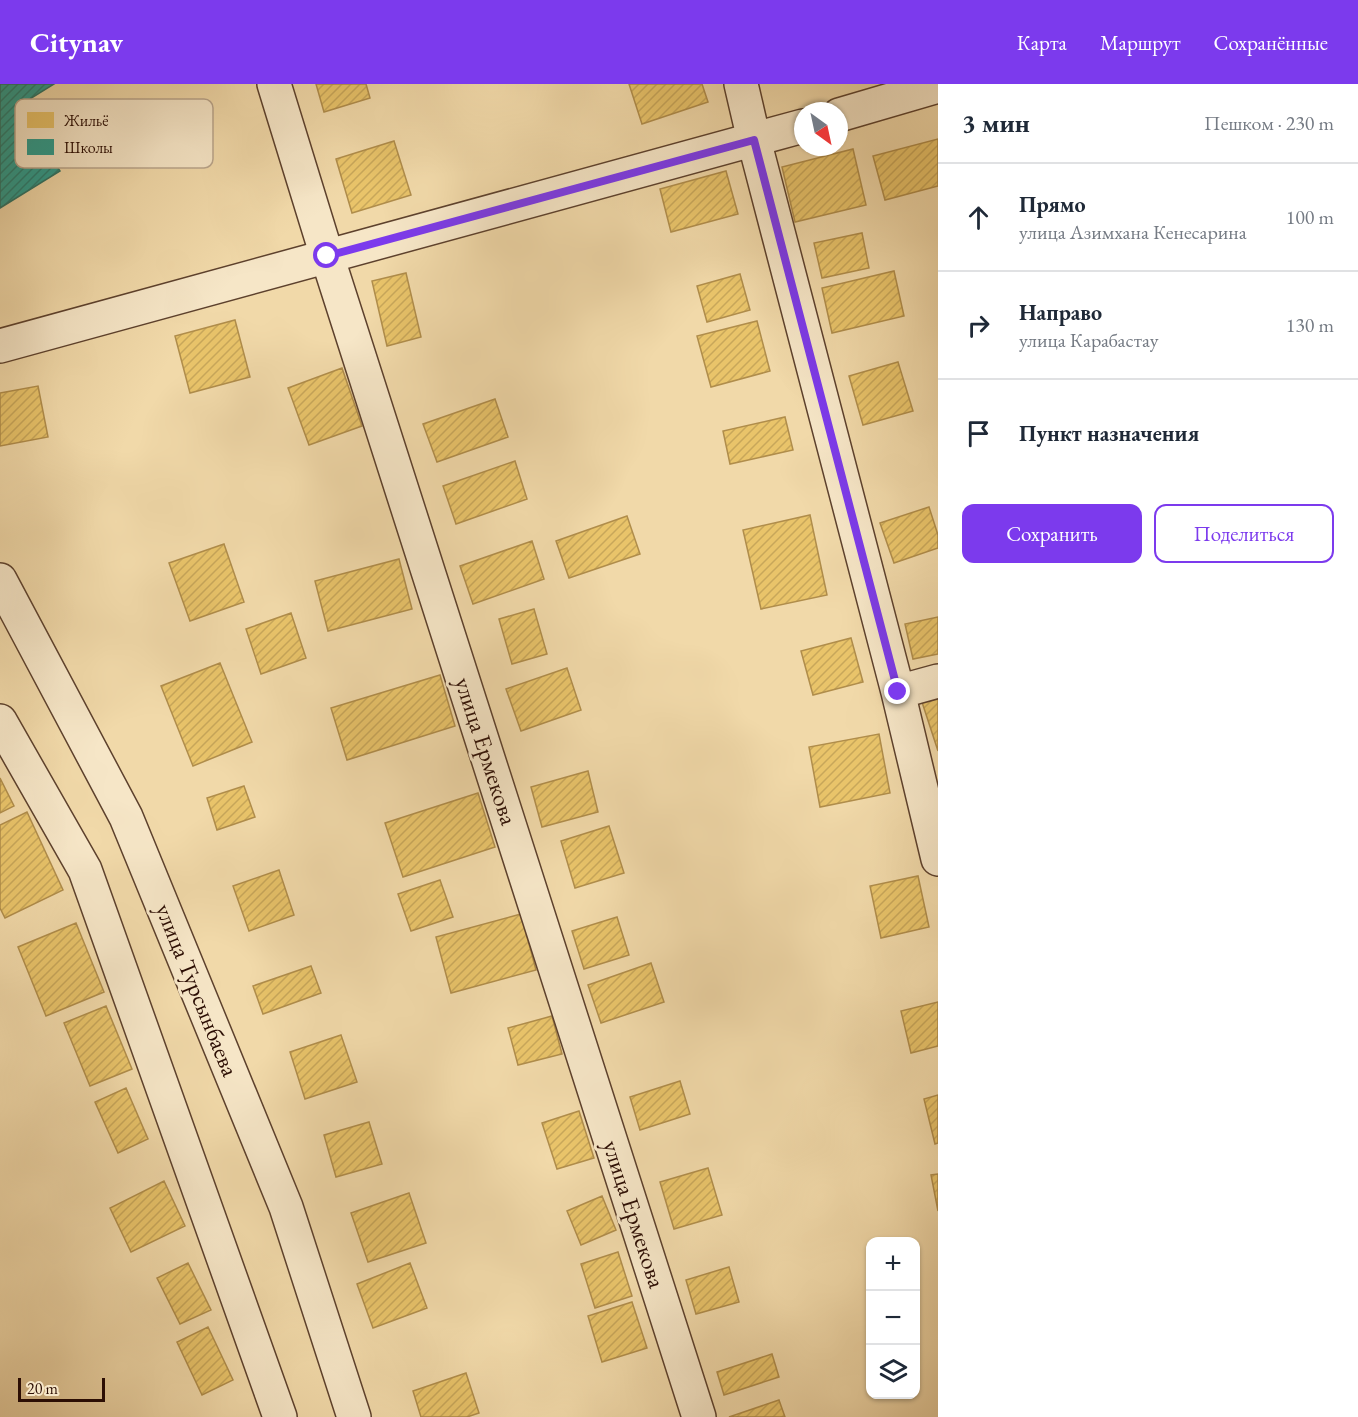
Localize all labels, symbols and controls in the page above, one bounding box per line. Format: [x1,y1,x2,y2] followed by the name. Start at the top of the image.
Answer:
[30,24,123,60] text: Citynav
[1017,29,1067,56] text: Карта
[1100,29,1181,56] text: Маршрут
[1214,29,1328,56] text: Сохранённые
[15,99,213,168] legend
[794,102,848,156] north arrow
[962,106,1030,140] text: 3 мин
[63,110,109,131] text: Жильё
[1204,110,1334,136] text: Пешком · 230 m
[64,137,113,158] text: Школы
[1019,190,1086,219] text: Прямо
[962,201,995,234] icon: ahead
[1286,204,1334,230] text: 100 m
[1019,219,1247,245] text: улица Азимхана Кенесарина
[313,242,339,268] route start
[1019,298,1102,327] text: Направо
[962,309,995,342] icon: right
[1286,312,1334,338] text: 130 m
[1019,327,1158,353] text: улица Карабастау
[962,417,995,450] icon: arrive
[1019,419,1199,448] text: Пункт назначения
[962,504,1142,563] button: Сохранить
[1154,504,1334,563] button: Поделиться
[448,673,525,829] street label: улица Ермекова
[884,678,910,704] route end
[149,899,246,1081] street label: улица Турсынбаева
[596,1136,673,1292] street label: улица Ермекова
[866,1237,920,1399] map controls
[866,1237,920,1291] button: +
[866,1291,920,1345] button: −
[866,1345,920,1399] button: layers
[18,1375,105,1402] scale bar
[27,1378,58,1399] text: 20 m

